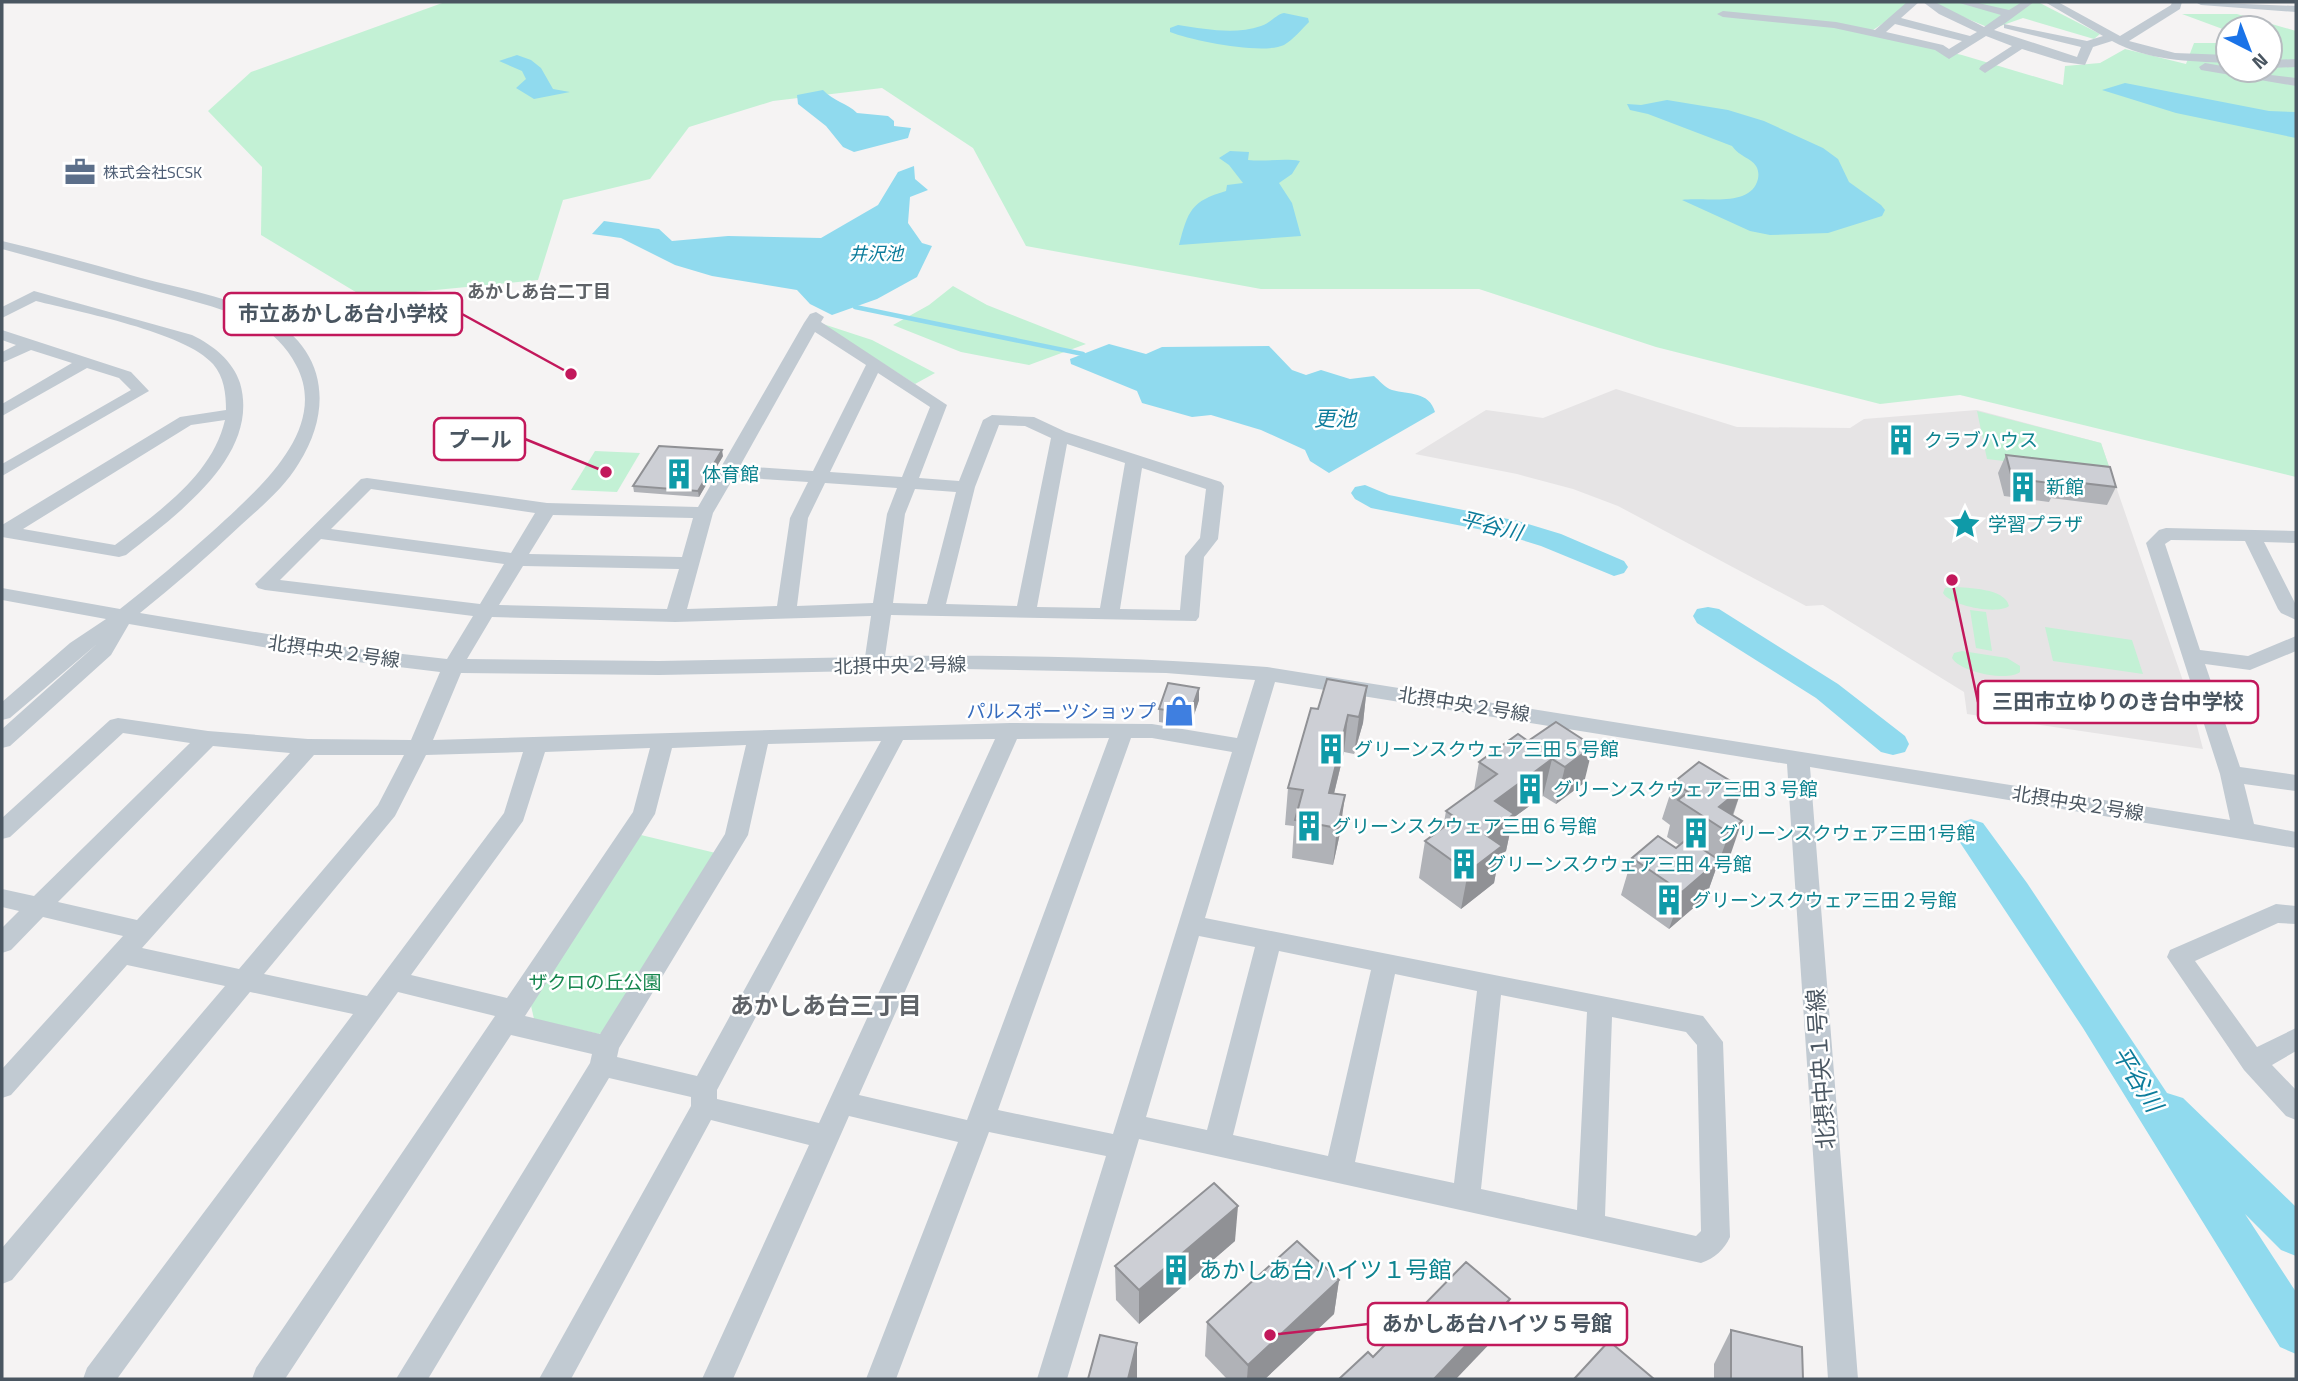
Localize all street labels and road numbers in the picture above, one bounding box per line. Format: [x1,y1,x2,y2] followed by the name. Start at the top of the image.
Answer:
[266,627,402,674] street label: 北摂中央２号線
[833,649,967,680] street label: 北摂中央２号線
[1396,679,1532,728] street label: 北摂中央２号線
[2010,778,2146,827] street label: 北摂中央２号線
[1797,988,1844,1151] street label: 北摂中央１号線

